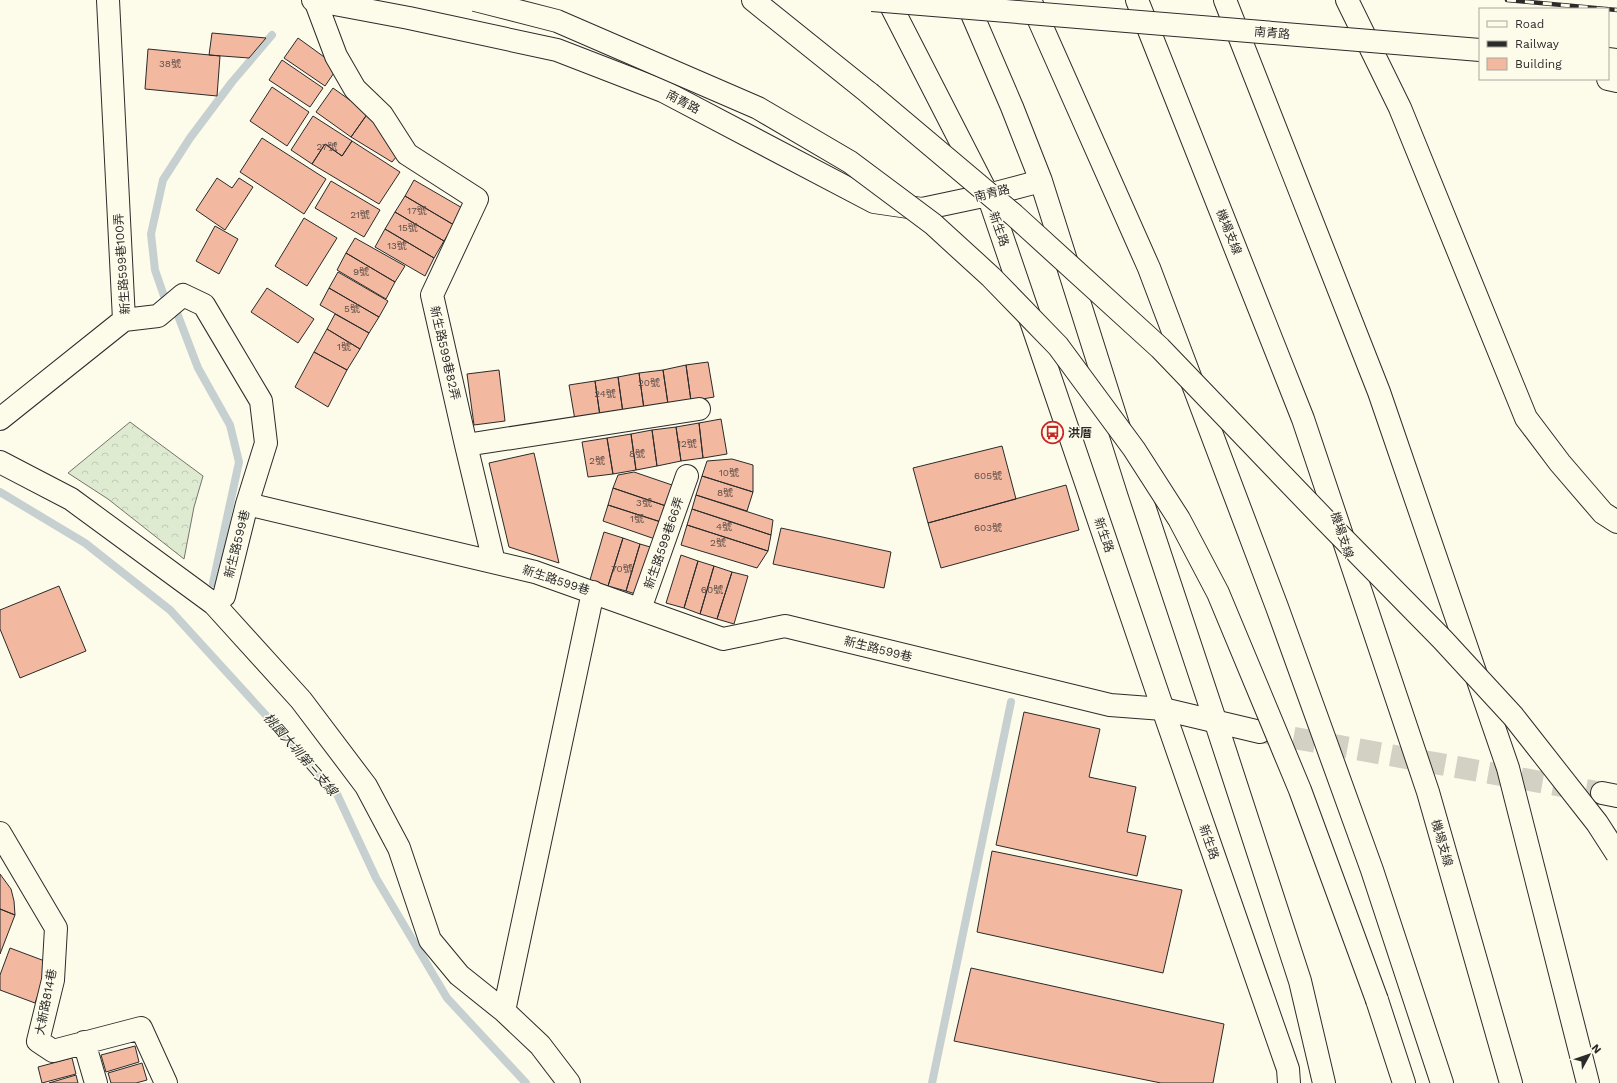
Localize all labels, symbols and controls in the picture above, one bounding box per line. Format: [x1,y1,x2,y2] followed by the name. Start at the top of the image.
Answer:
[1479,8,1609,80] legend
[1515,17,1544,31] text: Road
[1253,24,1291,42] street label: 南青路
[1515,37,1560,51] text: Railway
[1515,57,1562,71] text: Building
[159,58,181,69] house number: 38號
[664,87,702,117] street label: 南青路
[316,141,338,152] house number: 27號
[973,182,1011,204] street label: 南青路
[407,205,427,216] house number: 17號
[1214,207,1244,257] street label: 機場支線
[350,209,370,220] house number: 21號
[987,210,1011,248] street label: 新生路
[111,213,133,315] street label: 新生路599巷100弄
[398,222,418,233] house number: 15號
[387,240,407,251] house number: 13號
[353,266,369,277] house number: 9號
[344,303,360,314] house number: 5號
[427,305,463,401] street label: 新生路599巷82弄
[337,341,351,352] house number: 1號
[638,377,660,388] house number: 20號
[594,388,616,399] house number: 24號
[1039,420,1065,446] bus stop icon: 洪厝
[1068,426,1092,440] place label: 洪厝
[677,438,697,449] house number: 12號
[629,448,645,459] house number: 8號
[589,455,605,466] house number: 2號
[719,467,739,478] house number: 10號
[974,470,1002,481] house number: 605號
[717,487,733,498] house number: 8號
[642,495,686,591] street label: 新生路599巷66弄
[636,497,652,508] house number: 3號
[222,508,252,580] street label: 新生路599巷
[1328,510,1356,560] street label: 機場支線
[630,513,644,524] house number: 1號
[1092,516,1116,554] street label: 新生路
[716,521,732,532] house number: 4號
[974,522,1002,533] house number: 603號
[710,537,726,548] house number: 2號
[521,563,591,597] street label: 新生路599巷
[611,563,633,574] house number: 70號
[701,584,723,595] house number: 60號
[842,634,914,664] street label: 新生路599巷
[261,710,342,800] water label: 桃園大圳第三支線
[1429,818,1455,868] street label: 機場支線
[1197,823,1221,861] street label: 新生路
[33,968,59,1036] street label: 大新路814巷
[1569,1035,1609,1075] north arrow
[1589,1042,1604,1056] text: N

